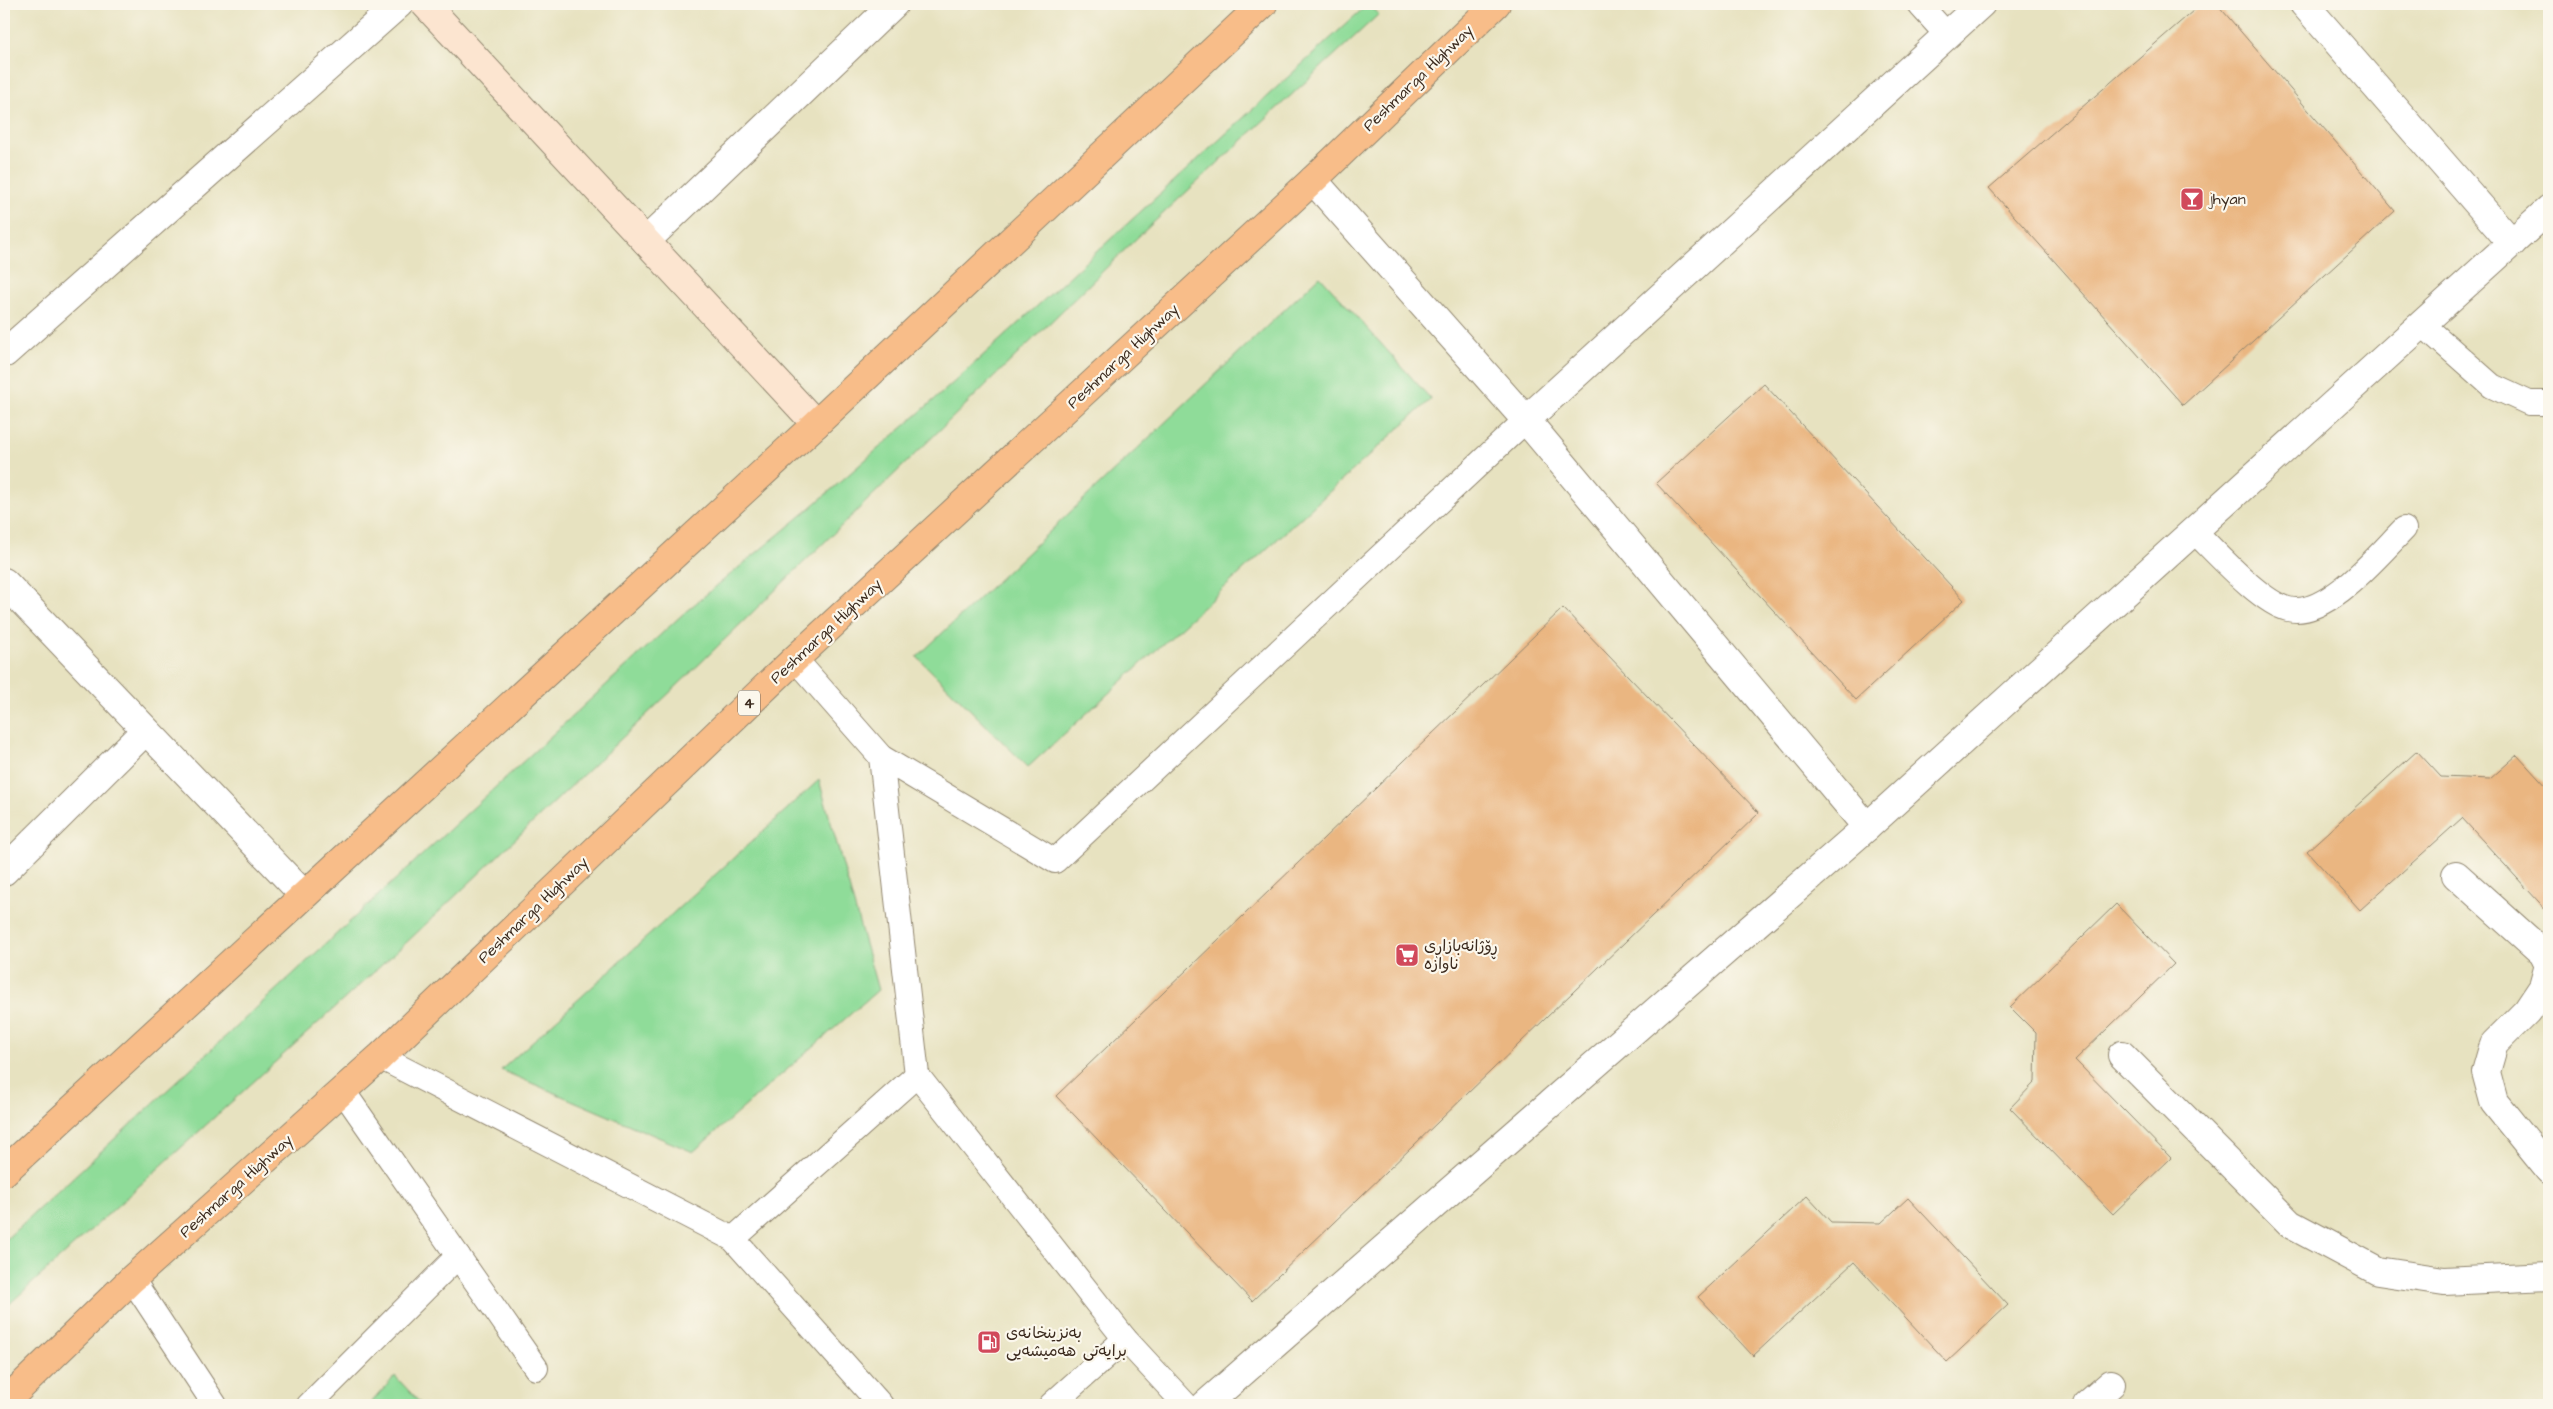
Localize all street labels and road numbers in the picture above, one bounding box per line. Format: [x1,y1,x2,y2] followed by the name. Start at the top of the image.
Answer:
[1358,20,1479,137] street label: Peshmarga Highway
[1062,298,1184,414] street label: Peshmarga Highway
[765,573,887,689] street label: Peshmarga Highway
[738,690,760,716] road number: 4
[473,852,594,969] street label: Peshmarga Highway
[175,1129,298,1243] street label: Peshmarga Highway

